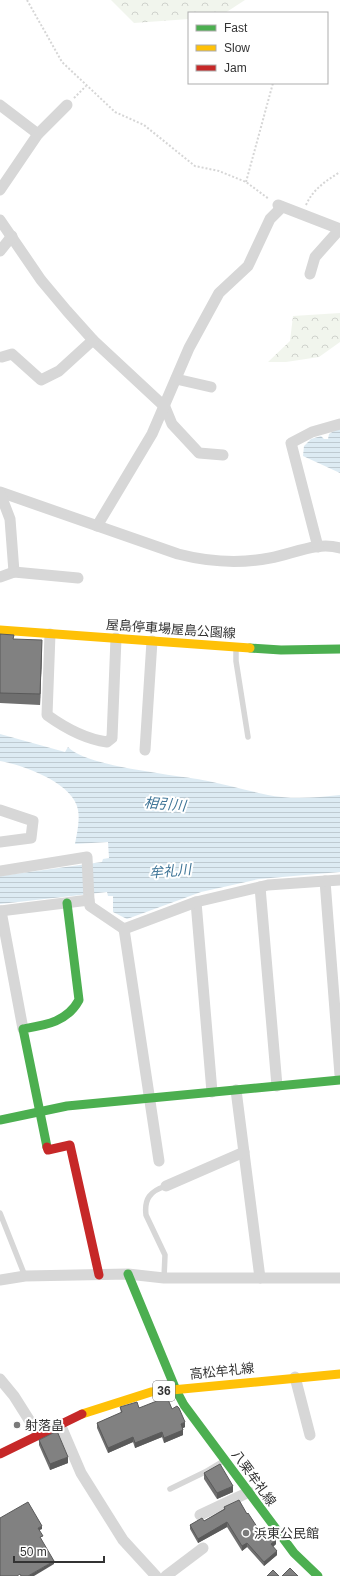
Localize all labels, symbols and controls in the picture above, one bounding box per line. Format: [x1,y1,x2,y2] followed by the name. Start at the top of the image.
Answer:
[188,12,328,84] legend
[224,21,248,35] text: Fast
[224,41,250,55] text: Slow
[224,61,247,75] text: Jam
[106,617,236,641] street label: 屋島停車場屋島公園線
[143,794,189,814] water label: 相引川
[148,861,194,881] water label: 牟礼川
[189,1360,255,1382] street label: 高松牟礼線
[153,1381,175,1401] road number: 36
[25,1418,64,1433] place label: 射落畠
[12,1420,22,1430] marker: 射落畠
[229,1447,279,1509] street label: 八栗牟礼線
[254,1526,319,1541] place label: 浜東公民館
[241,1528,251,1538] marker: 浜東公民館
[14,1538,104,1564] scale bar
[20,1545,47,1559] text: 50 m

